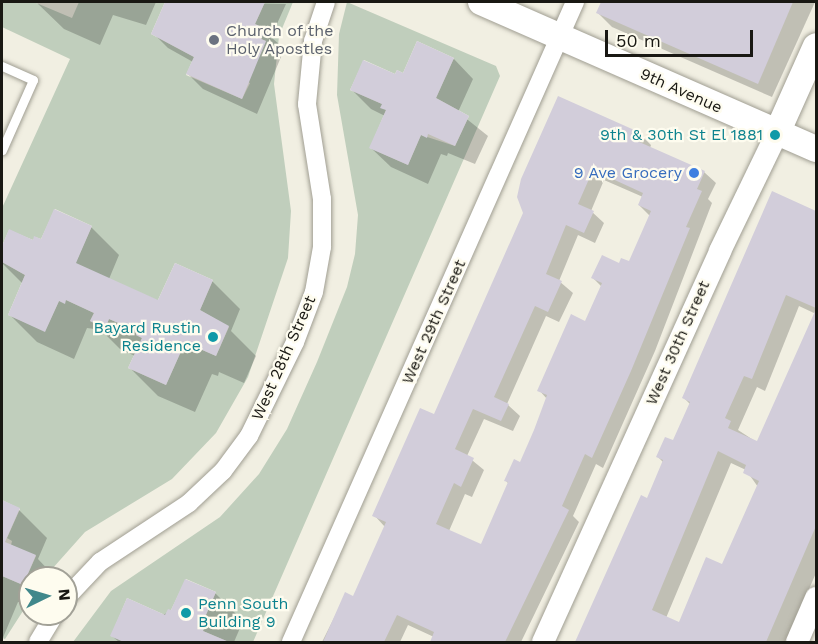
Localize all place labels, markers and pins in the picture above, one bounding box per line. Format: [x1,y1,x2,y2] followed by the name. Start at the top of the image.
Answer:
[226,21,334,59] place label: Church of the Holy Apostles
[207,33,221,47] marker: Church of the Holy Apostles
[599,125,763,145] place label: 9th & 30th St El 1881
[768,128,782,142] marker: 9th & 30th St El 1881
[573,163,682,183] place label: 9 Ave Grocery
[687,166,701,180] marker: 9 Ave Grocery
[93,318,201,356] place label: Bayard Rustin Residence
[206,330,220,344] marker: Bayard Rustin Residence
[198,594,288,632] place label: Penn South Building 9
[179,606,193,620] marker: Penn South Building 9

